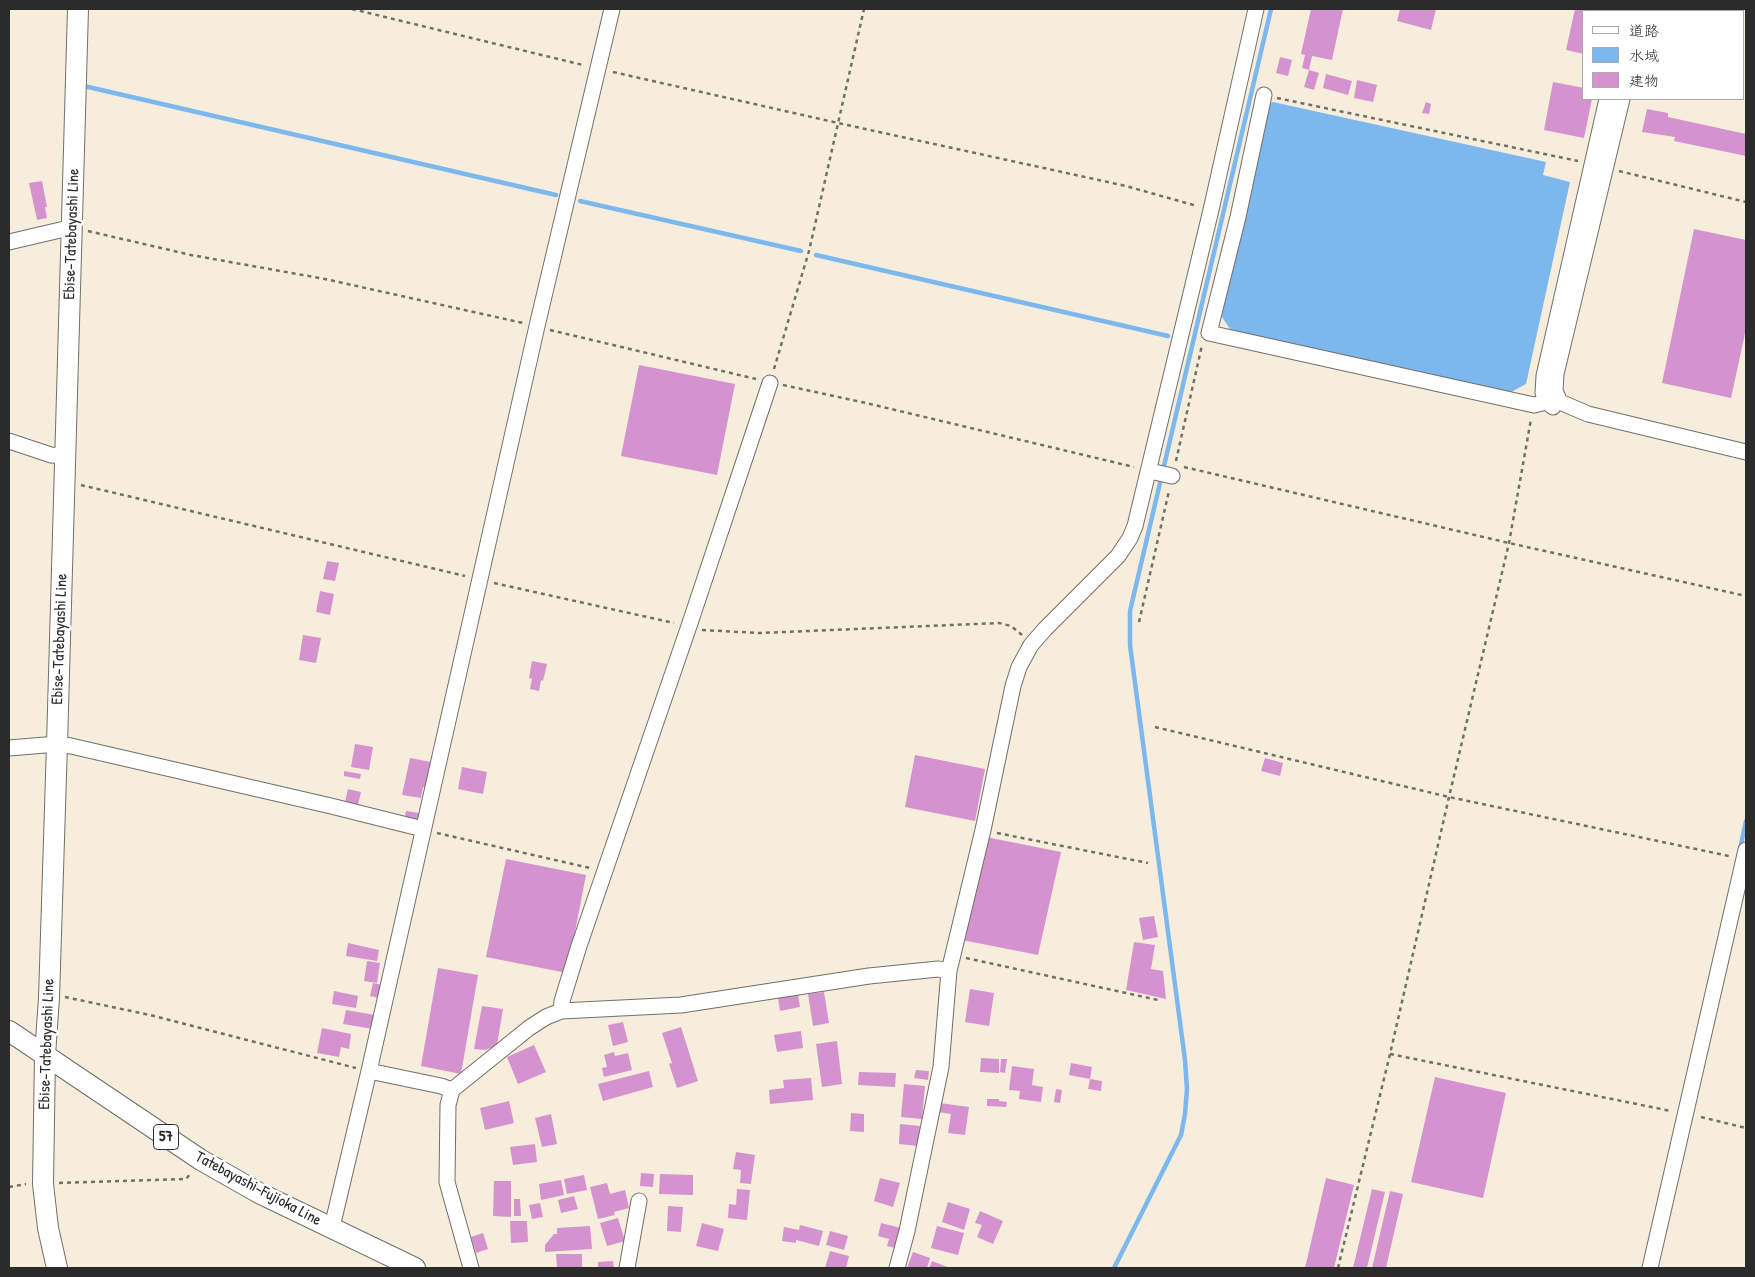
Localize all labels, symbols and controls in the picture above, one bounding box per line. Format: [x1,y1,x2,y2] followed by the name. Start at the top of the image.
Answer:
[1582,10,1745,100] legend
[1629,20,1659,41] text: 道路
[1629,45,1659,66] text: 水域
[1629,70,1659,91] text: 建物
[60,168,84,300] street label: Ebise-Tatebayashi Line
[48,573,72,705] street label: Ebise-Tatebayashi Line
[35,978,59,1110] street label: Ebise-Tatebayashi Line
[154,1124,178,1150] road number: 57
[192,1148,324,1230] street label: Tatebayashi-Fujioka Line

